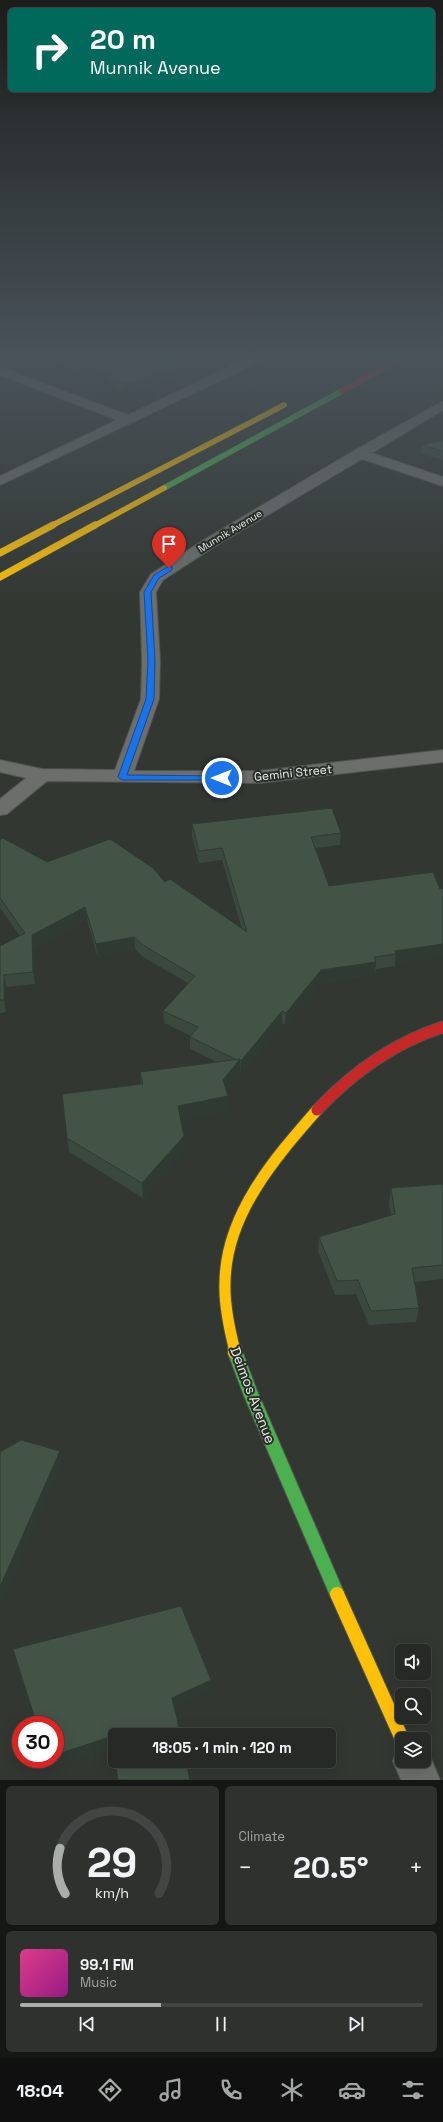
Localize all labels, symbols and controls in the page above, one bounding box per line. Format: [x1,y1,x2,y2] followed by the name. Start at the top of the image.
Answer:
[90,21,156,57] text: 20 m
[24,24,76,76] icon: right
[90,56,221,79] text: Munnik Avenue
[196,507,265,555] street label: Munnik Avenue
[152,527,186,568] pin
[158,533,180,555] icon: arrive
[201,757,243,799] position arrow
[253,761,333,785] street label: Gemini Street
[226,1344,280,1446] street label: Deimos Avenue
[395,1644,431,1768] map controls
[395,1644,431,1680] button: sound
[395,1688,431,1724] button: search
[12,1716,64,1768] speed limit sign: 30
[395,1732,431,1768] button: layers
[152,1738,292,1757] text: 18:05 · 1 min · 120 m
[239,1828,285,1845] text: Climate
[87,1835,137,1888] text: 29
[293,1848,369,1887] text: 20.5°
[239,1853,252,1881] text: −
[409,1853,423,1881] text: +
[95,1883,129,1901] text: km/h
[80,1955,134,1974] text: 99.1 FM
[80,1974,117,1991] text: Music
[76,2013,98,2035] icon: previous
[210,2013,232,2035] icon: pause
[345,2013,367,2035] icon: next
[96,2076,124,2104] icon: directions
[157,2076,185,2104] icon: music
[217,2076,245,2104] icon: phone
[278,2076,306,2104] icon: climate
[338,2076,366,2104] icon: car
[399,2076,427,2104] icon: filters
[16,2079,64,2102] text: 18:04

